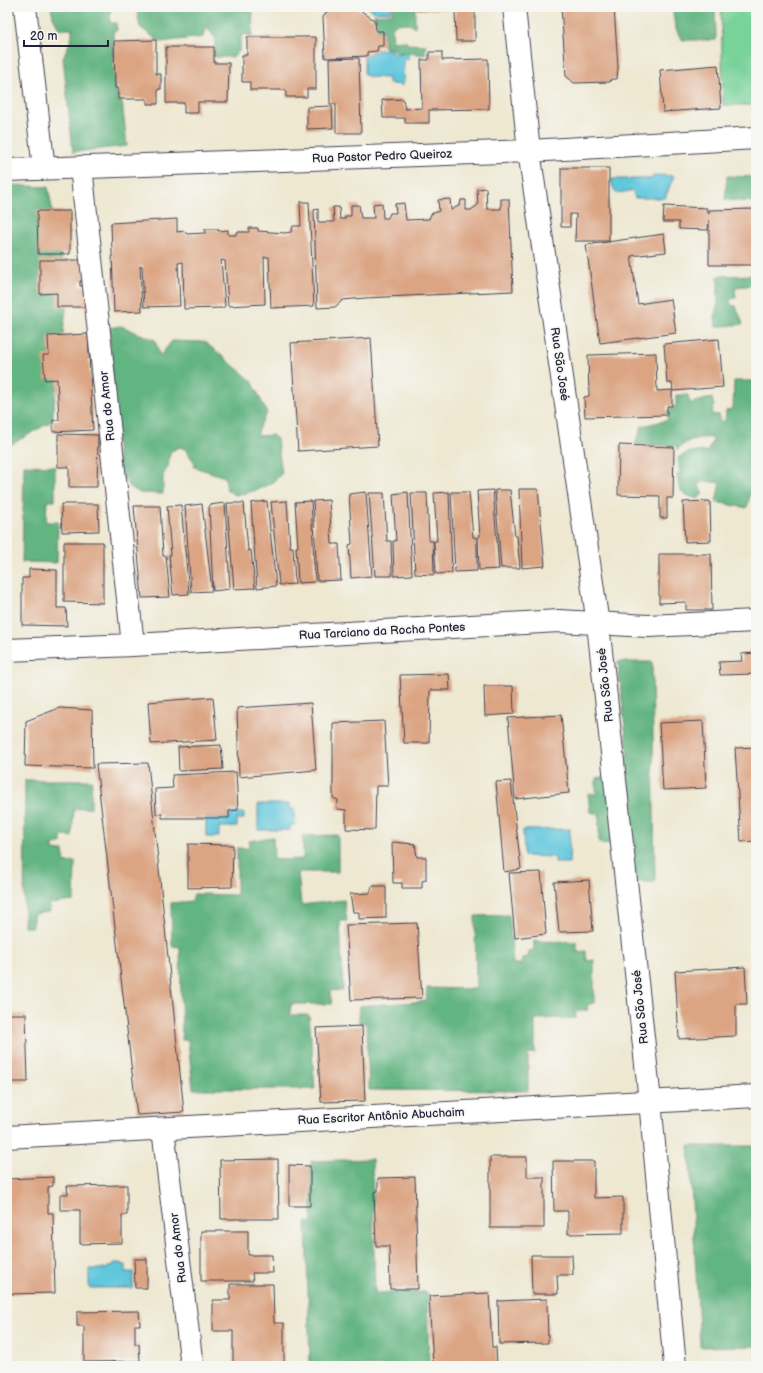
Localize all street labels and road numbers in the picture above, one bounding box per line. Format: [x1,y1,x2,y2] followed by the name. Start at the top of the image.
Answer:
[312,147,453,166] street label: Rua Pastor Pedro Queiroz
[547,326,572,402] street label: Rua São José
[96,369,119,442] street label: Rua do Amor
[298,620,466,643] street label: Rua Tarciano da Rocha Pontes
[594,647,617,723] street label: Rua São José
[629,969,652,1045] street label: Rua São José
[297,1105,465,1128] street label: Rua Escritor Antônio Abuchaim
[167,1211,190,1284] street label: Rua do Amor

